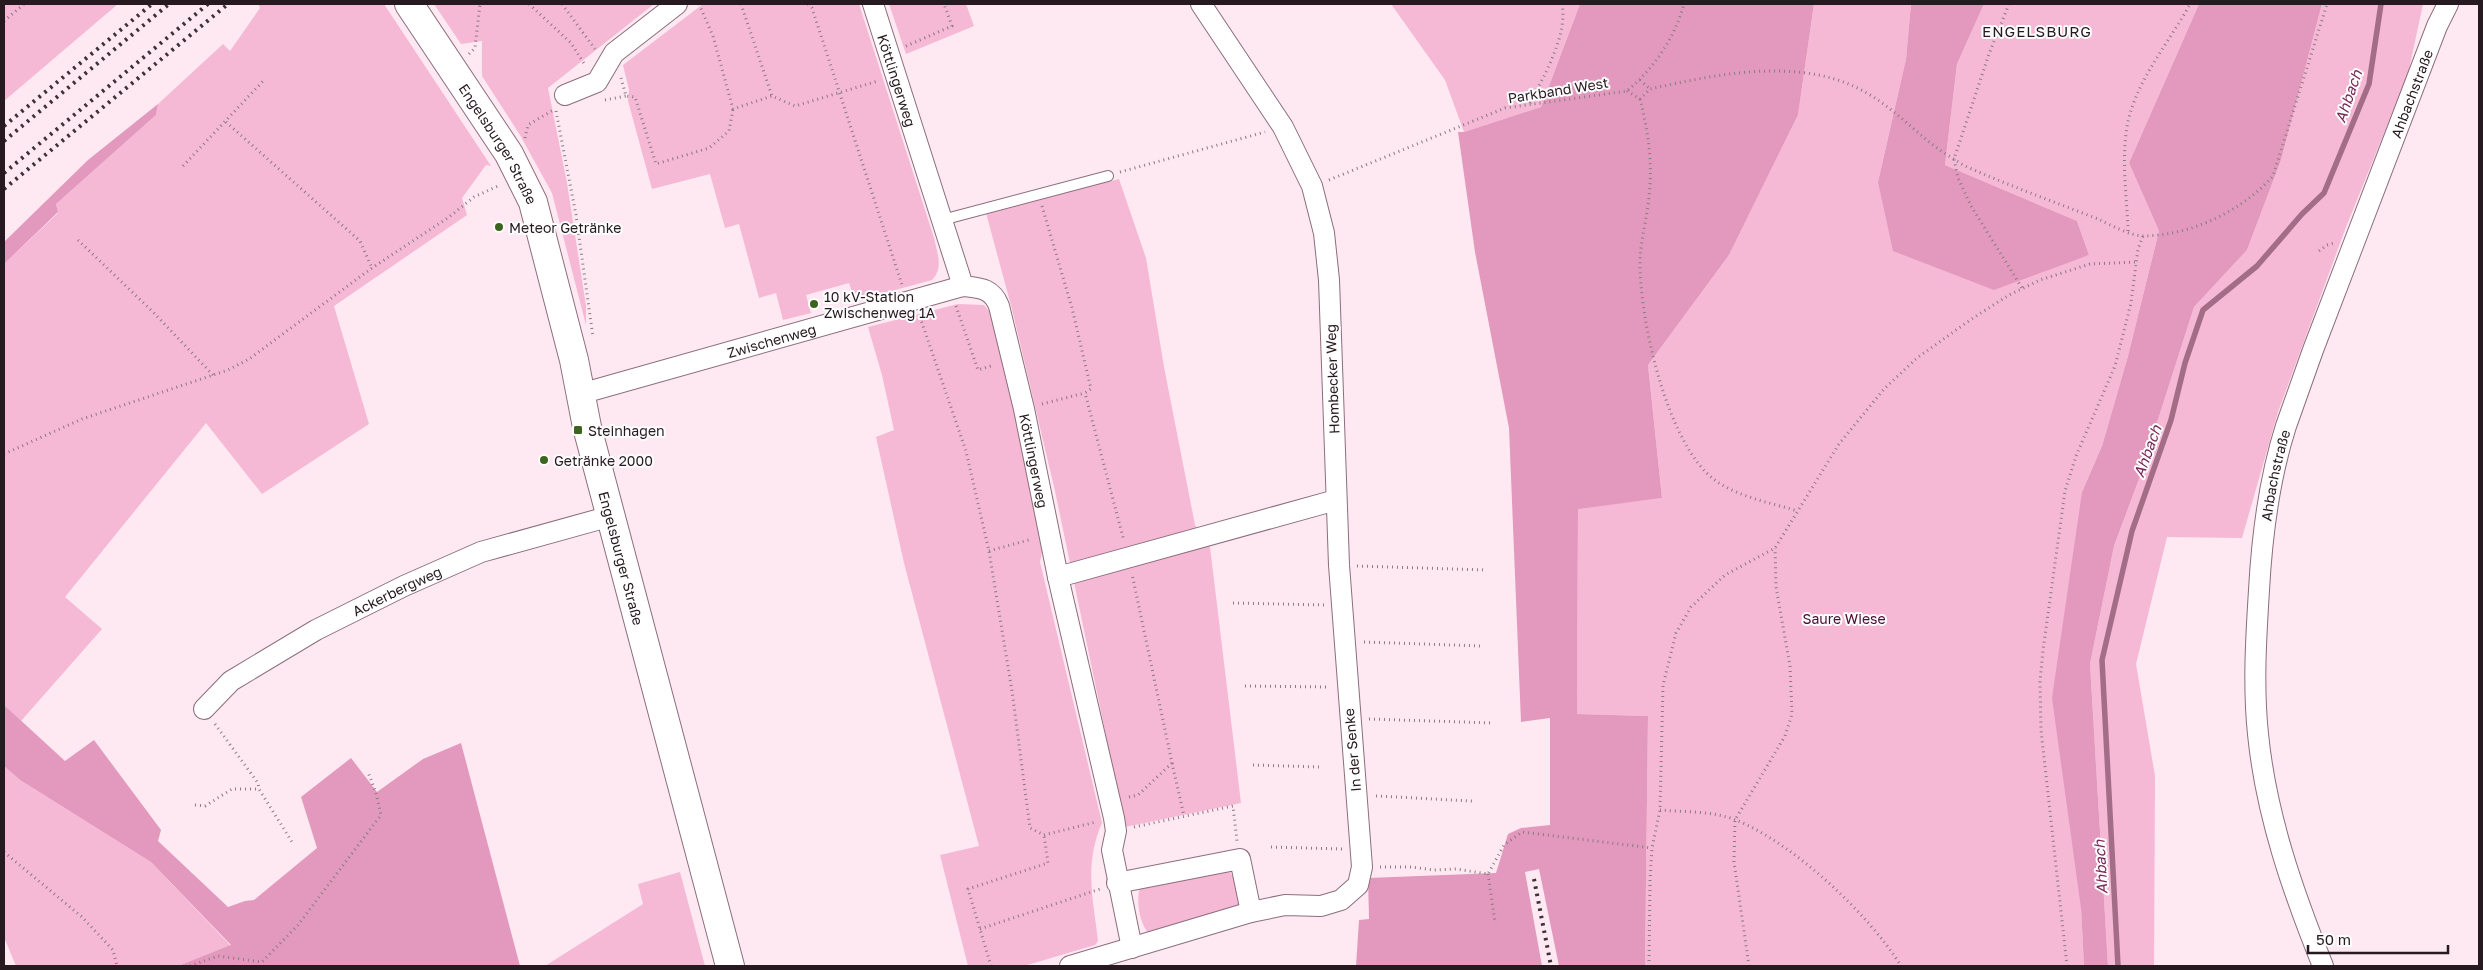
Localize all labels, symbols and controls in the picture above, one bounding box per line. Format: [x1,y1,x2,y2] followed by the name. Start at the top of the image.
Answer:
[1982,22,2092,40] district label: ENGELSBURG
[875,32,920,129] street label: Köttlingerweg
[2387,47,2436,140] street label: Ahbachstraße
[2331,67,2366,125] water label: Ahbach
[1507,74,1609,106] street label: Parkband West
[456,80,541,207] street label: Engelsburger Straße
[509,219,621,236] place label: Meteor Getränke
[493,221,505,233] marker: Meteor Getränke
[824,288,936,321] place label: 10 kV-Station Zwischenweg 1A
[808,298,820,310] marker: 10 kV-Station Zwischenweg 1A
[725,319,818,361] street label: Zwischenweg
[1322,324,1342,434] street label: Hombecker Weg
[1017,412,1052,510] street label: Köttlingerweg
[588,422,665,439] place label: Steinhagen
[2129,422,2165,480] water label: Ahbach
[572,424,584,436] marker: Steinhagen
[2257,427,2293,522] street label: Ahbachstraße
[554,452,653,469] place label: Getränke 2000
[538,454,550,466] marker: Getränke 2000
[596,489,648,627] street label: Engelsburger Straße
[349,562,444,619] street label: Ackerbergweg
[1802,610,1886,627] park label: Saure Wiese
[1340,708,1364,792] street label: In der Senke
[2090,839,2110,895] water label: Ahbach
[2308,922,2448,954] scale bar
[2316,930,2351,948] text: 50 m

